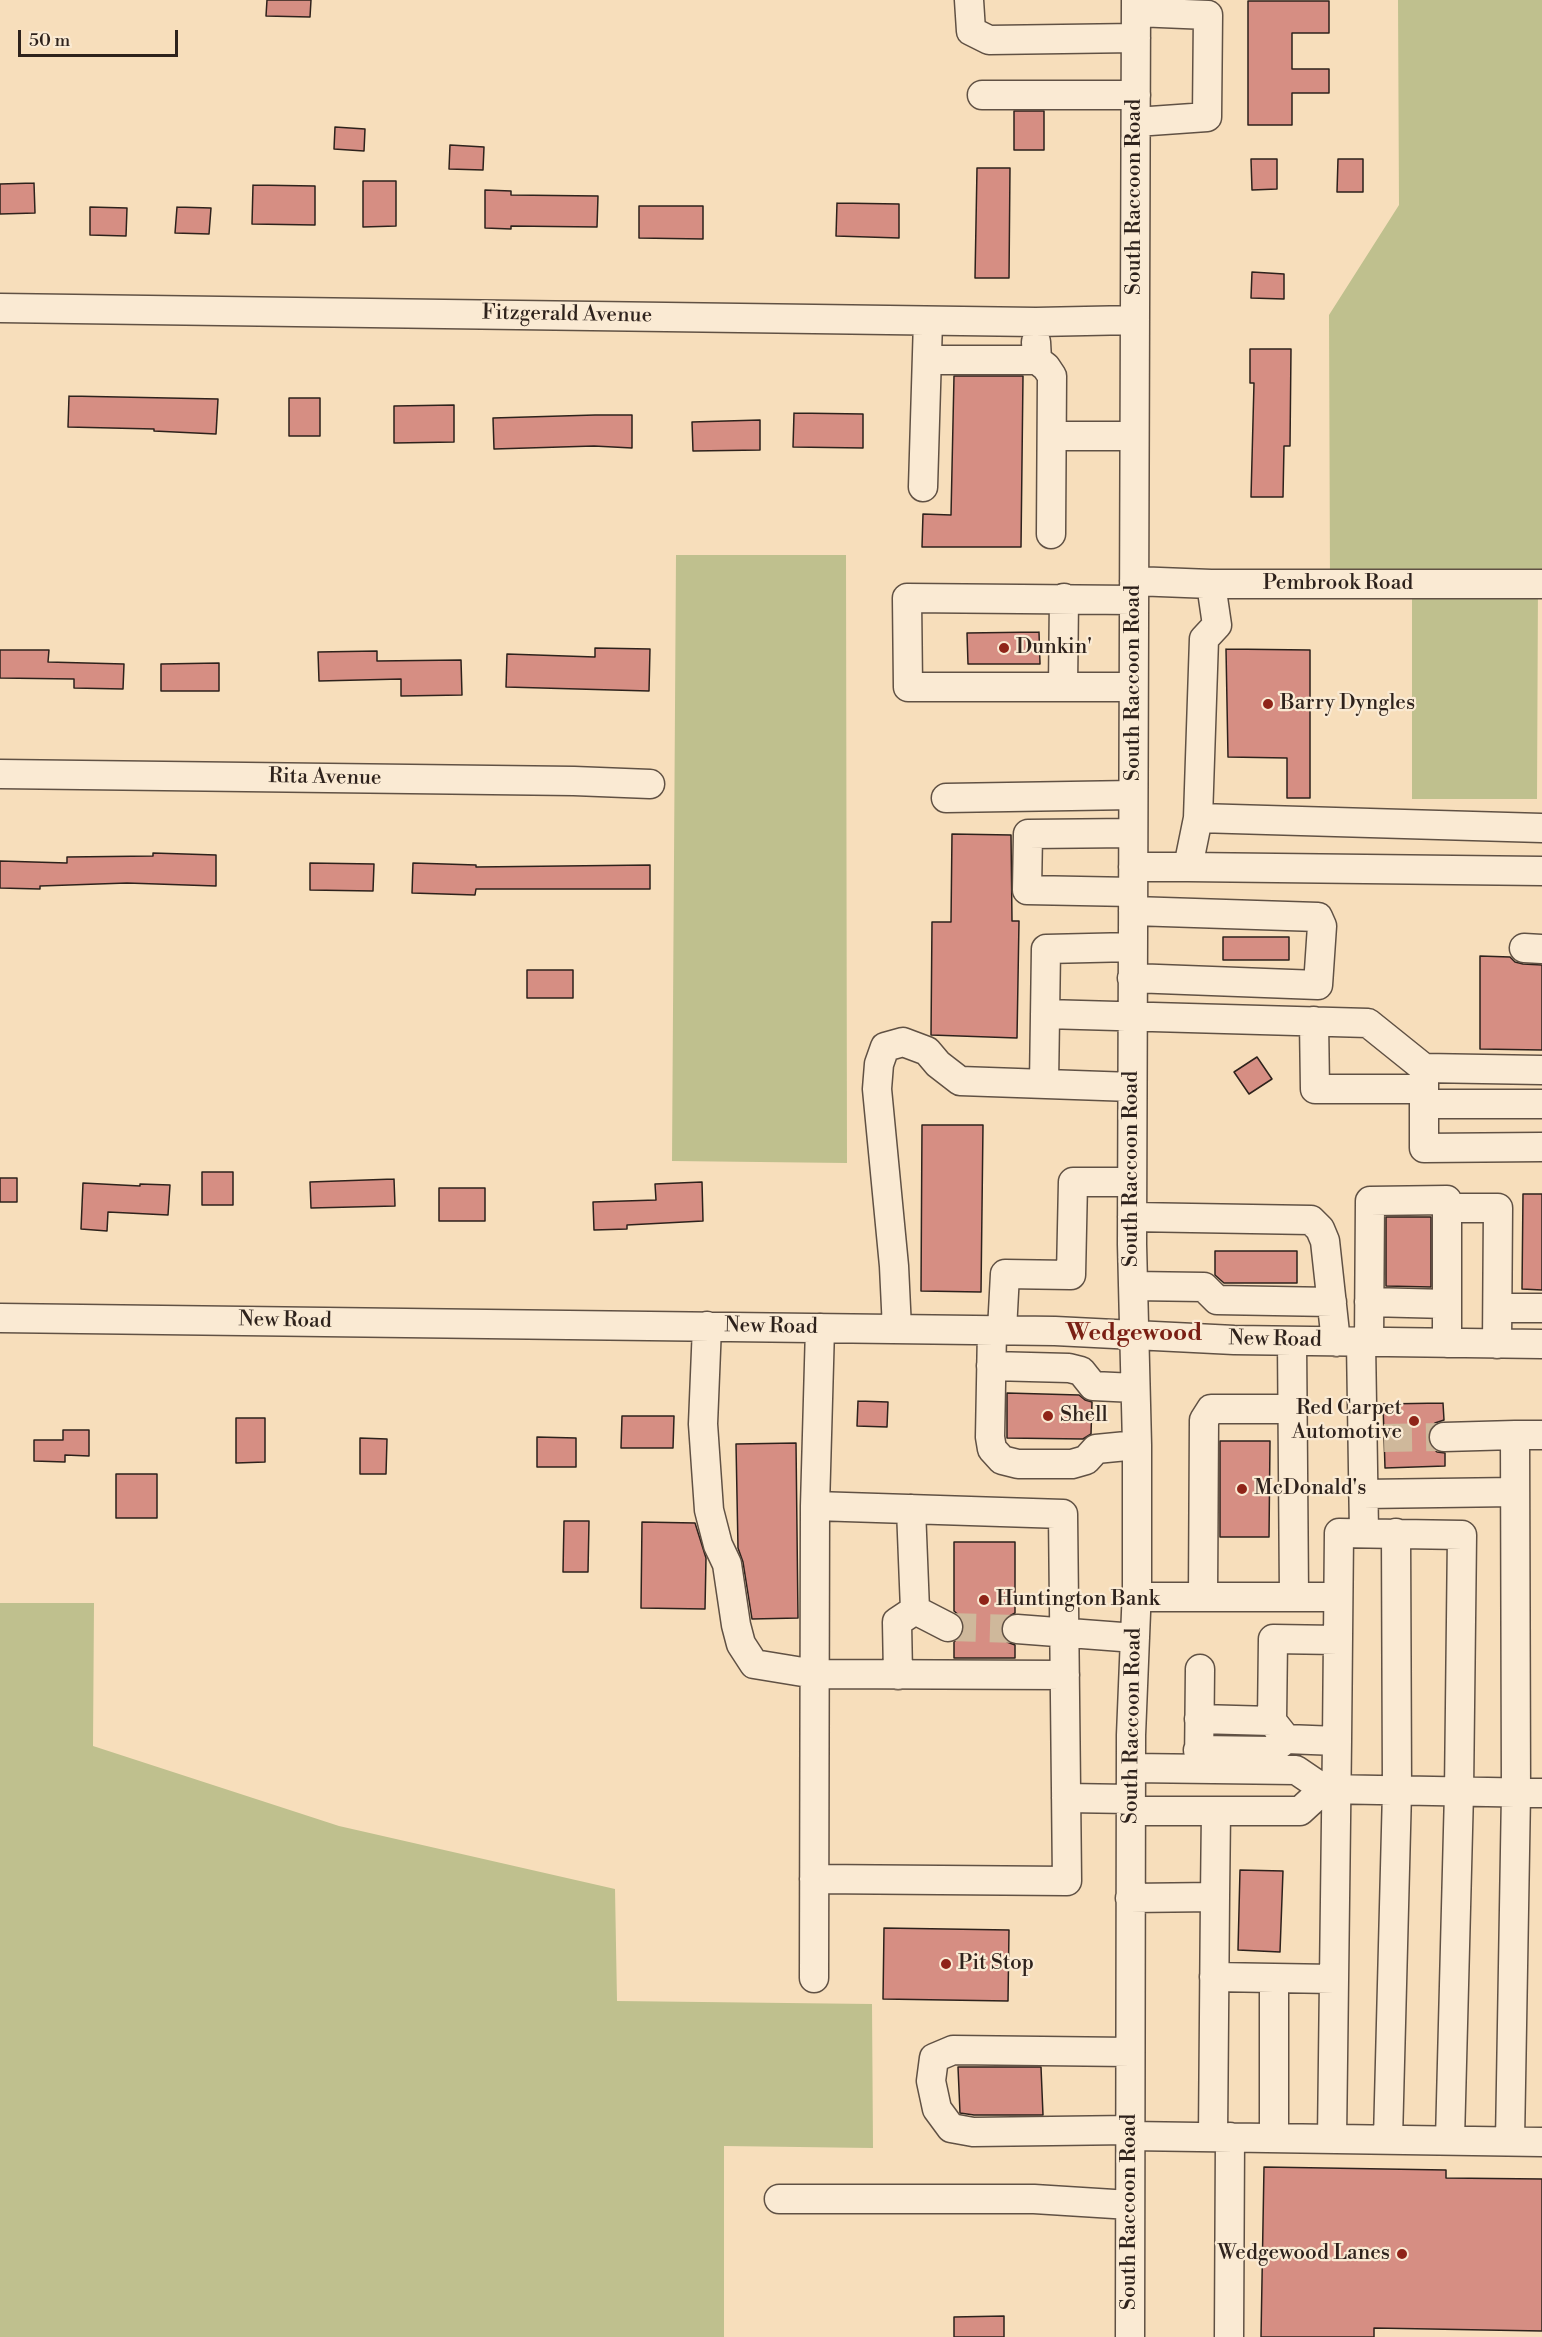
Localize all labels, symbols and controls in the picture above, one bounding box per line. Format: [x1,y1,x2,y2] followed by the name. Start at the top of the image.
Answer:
[21,18,182,56] scale bar
[29,29,70,52] text: 50 m
[1122,99,1148,295] street label: South Raccoon Road
[482,301,652,329] street label: Fitzgerald Avenue
[1263,571,1413,597] street label: Pembrook Road
[1121,585,1147,781] street label: South Raccoon Road
[1016,635,1092,661] place label: Dunkin'
[997,641,1011,655] marker: Dunkin'
[1280,691,1415,717] place label: Barry Dyngles
[1261,697,1275,711] marker: Barry Dyngles
[268,764,382,792] street label: Rita Avenue
[1119,1071,1145,1267] street label: South Raccoon Road
[238,1308,332,1334] street label: New Road
[724,1314,818,1340] street label: New Road
[1066,1320,1202,1348] district label: Wedgewood
[1228,1327,1322,1353] street label: New Road
[1292,1396,1402,1446] place label: Red Carpet Automotive
[1060,1403,1108,1429] place label: Shell
[1041,1409,1055,1423] marker: Shell
[1407,1414,1421,1428] marker: Red Carpet Automotive
[1254,1476,1366,1502] place label: McDonald's
[1235,1482,1249,1496] marker: McDonald's
[996,1587,1160,1613] place label: Huntington Bank
[977,1593,991,1607] marker: Huntington Bank
[1119,1628,1147,1824] street label: South Raccoon Road
[958,1951,1034,1977] place label: Pit Stop
[939,1957,953,1971] marker: Pit Stop
[1117,2114,1143,2310] street label: South Raccoon Road
[1218,2241,1390,2267] place label: Wedgewood Lanes
[1395,2247,1409,2261] marker: Wedgewood Lanes

